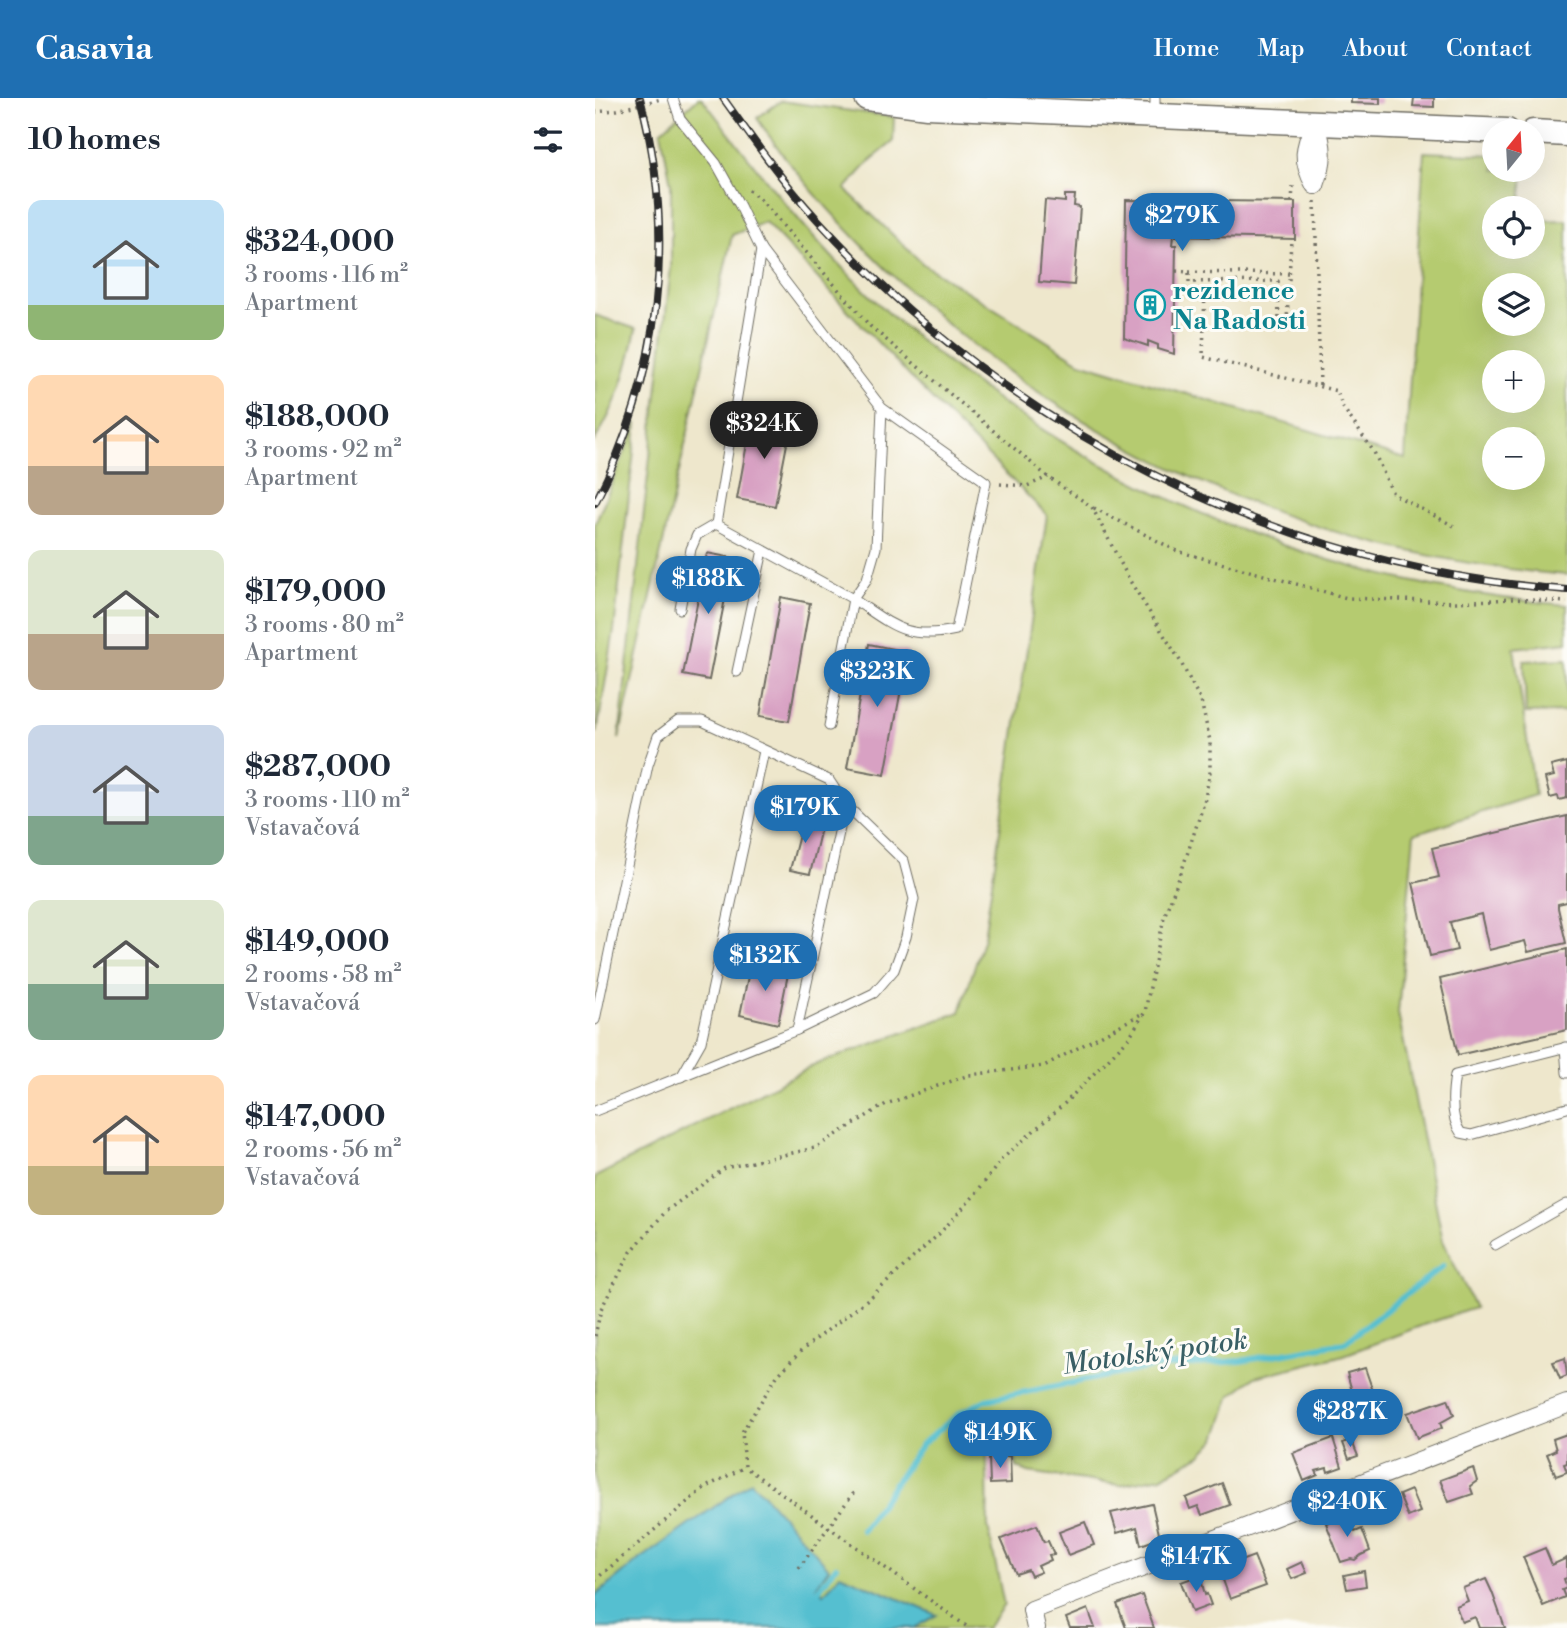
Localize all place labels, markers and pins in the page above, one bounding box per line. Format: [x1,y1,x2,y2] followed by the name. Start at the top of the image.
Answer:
[1133,194,1231,253] pin: $279K
[1173,275,1306,337] place label: rezidence Na Radosti
[1133,288,1167,322] building icon: rezidence Na Radosti
[715,402,813,461] pin: $324K
[659,556,757,616] pin: $188K
[828,650,926,709] pin: $323K
[756,786,854,845] pin: $179K
[716,934,814,993] pin: $132K
[1301,1390,1399,1449] pin: $287K
[951,1410,1049,1470] pin: $149K
[1298,1480,1396,1539] pin: $240K
[1147,1534,1245,1594] pin: $147K

